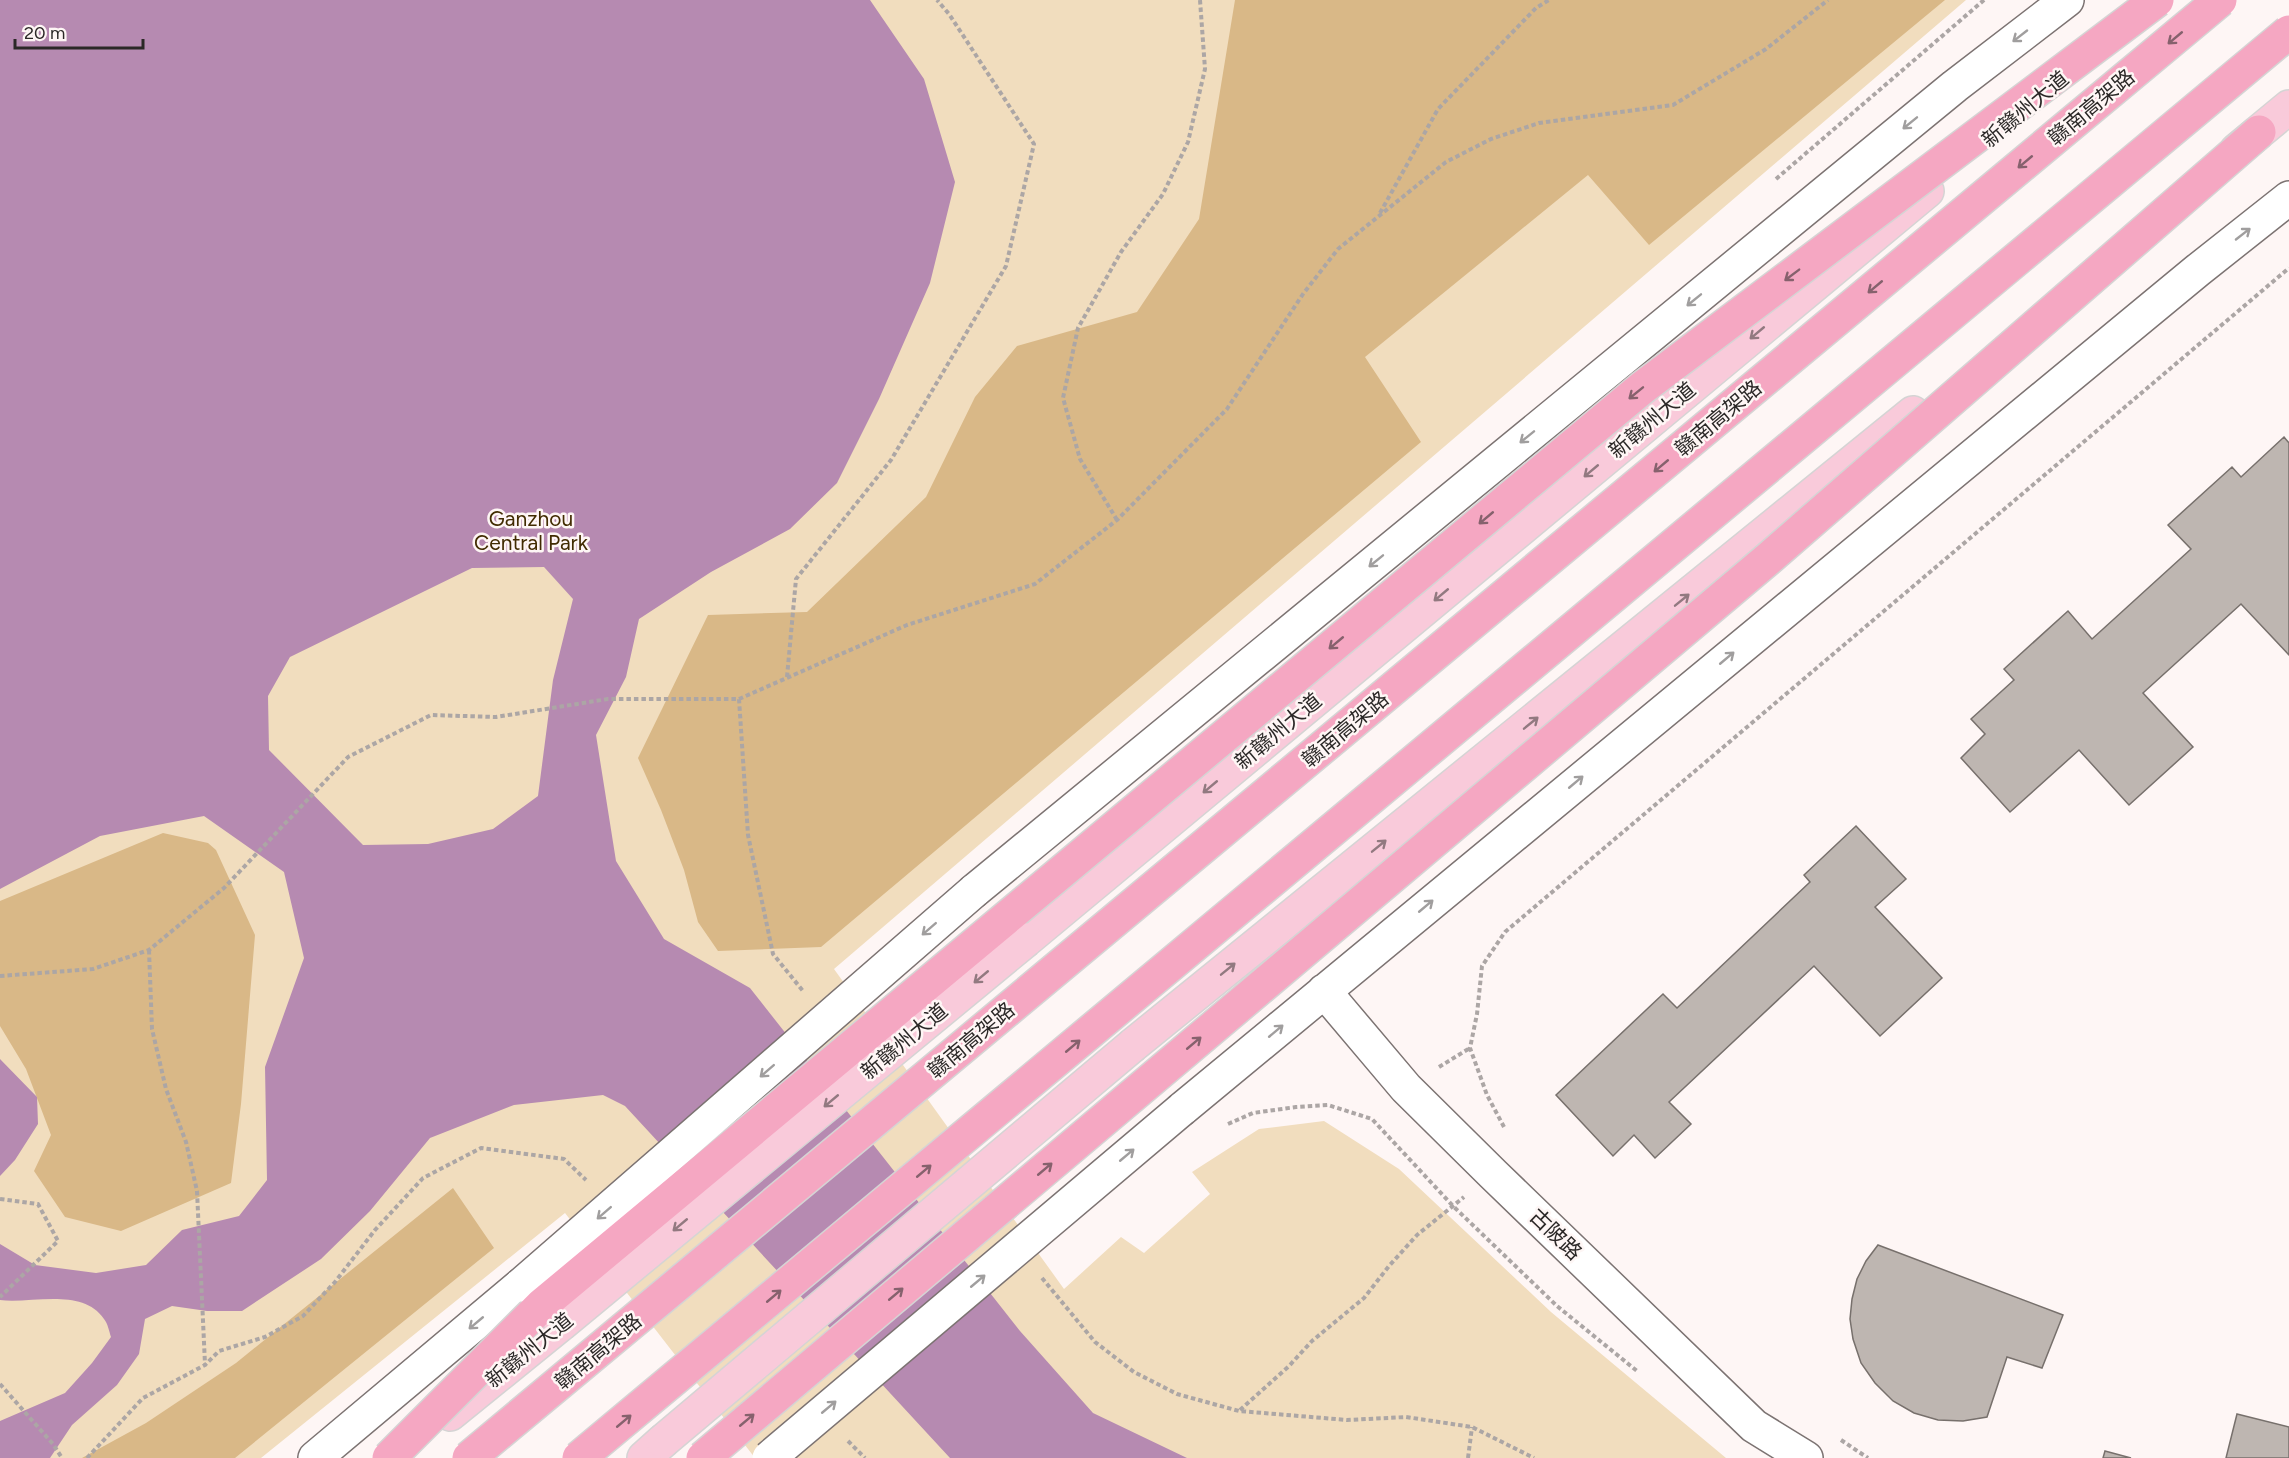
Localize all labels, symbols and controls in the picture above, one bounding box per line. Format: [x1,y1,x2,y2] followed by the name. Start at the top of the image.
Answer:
[15,12,142,50] scale bar
[24,22,65,44] text: 20 m
[2013,29,2029,42] one-way arrow
[2167,31,2183,44] one-way arrow
[2043,64,2139,150] street label: 赣南高架路
[1977,66,2073,152] street label: 新赣州大道
[1902,117,1918,130] one-way arrow
[2017,156,2033,169] one-way arrow
[2235,227,2251,240] one-way arrow
[1784,269,1800,282] one-way arrow
[1867,281,1883,294] one-way arrow
[1686,294,1702,307] one-way arrow
[1749,326,1765,339] one-way arrow
[1670,375,1766,461] street label: 赣南高架路
[1604,377,1700,463] street label: 新赣州大道
[1629,386,1644,400] one-way arrow
[1519,431,1535,444] one-way arrow
[1654,459,1669,473] one-way arrow
[1584,464,1599,478] one-way arrow
[474,506,589,555] park label: Ganzhou Central Park
[1478,511,1494,524] one-way arrow
[1368,554,1384,567] one-way arrow
[1433,589,1449,602] one-way arrow
[1674,594,1690,607] one-way arrow
[1328,636,1344,649] one-way arrow
[1719,652,1735,665] one-way arrow
[1297,686,1393,772] street label: 赣南高架路
[1230,688,1326,774] street label: 新赣州大道
[1522,717,1538,730] one-way arrow
[1568,776,1584,789] one-way arrow
[1202,781,1218,794] one-way arrow
[1371,839,1386,853] one-way arrow
[1418,900,1434,913] one-way arrow
[922,922,937,936] one-way arrow
[1220,962,1236,975] one-way arrow
[974,970,989,984] one-way arrow
[923,997,1019,1083] street label: 赣南高架路
[856,998,952,1084] street label: 新赣州大道
[1268,1024,1283,1038] one-way arrow
[1186,1036,1201,1050] one-way arrow
[1065,1039,1080,1053] one-way arrow
[760,1064,775,1078] one-way arrow
[823,1095,839,1108] one-way arrow
[1119,1148,1134,1162] one-way arrow
[1037,1162,1053,1175] one-way arrow
[916,1164,932,1177] one-way arrow
[1525,1203,1587,1265] street label: 古陂路
[597,1206,612,1220] one-way arrow
[673,1219,689,1232] one-way arrow
[970,1274,985,1288] one-way arrow
[888,1288,904,1301] one-way arrow
[766,1289,782,1302] one-way arrow
[480,1307,578,1393] street label: 新赣州大道
[550,1308,646,1394] street label: 赣南高架路
[469,1316,484,1330] one-way arrow
[821,1400,837,1413] one-way arrow
[739,1413,754,1427] one-way arrow
[616,1414,632,1427] one-way arrow

